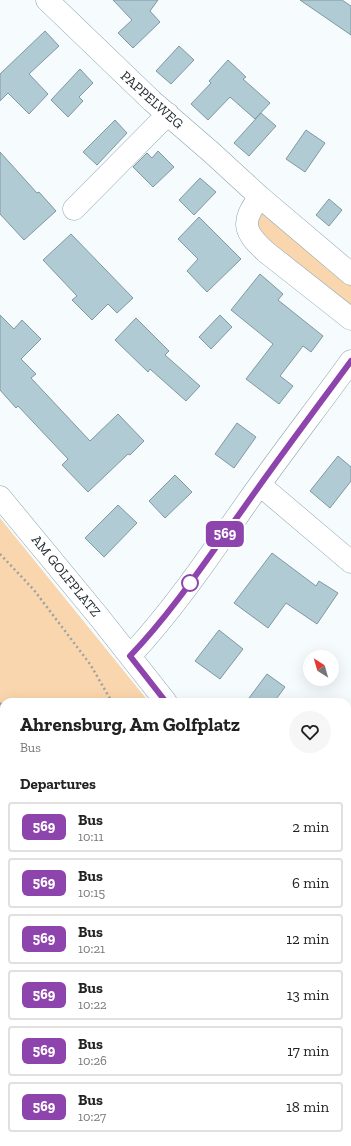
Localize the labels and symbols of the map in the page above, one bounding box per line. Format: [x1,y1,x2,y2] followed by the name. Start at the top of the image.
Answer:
[117,67,187,133] street label: PAPPELWEG
[202,521,248,547] line badge: 569
[28,532,104,620] street label: AM GOLFPLATZ
[181,574,199,592] unlabelled marker
[303,650,339,686] north arrow

